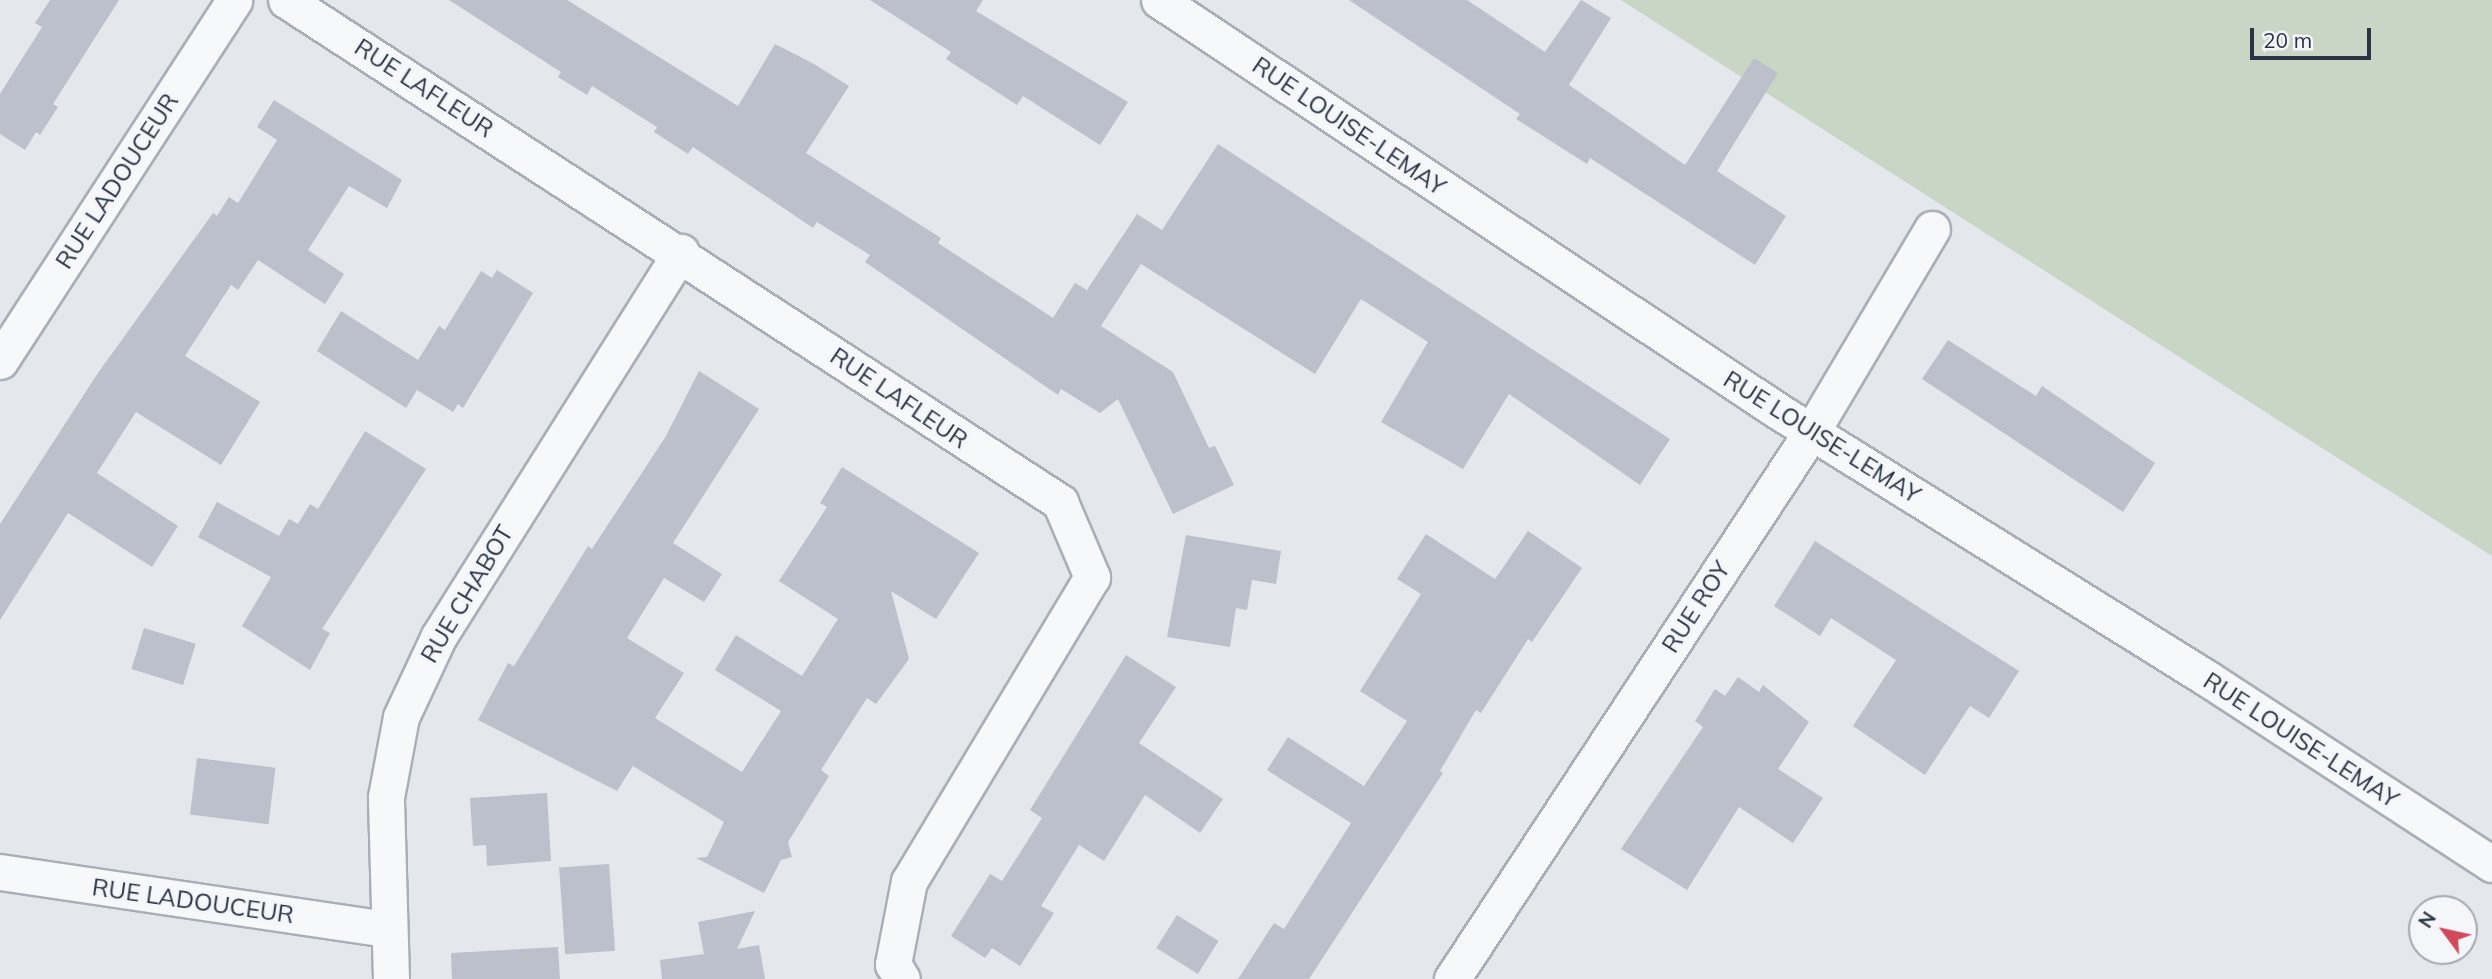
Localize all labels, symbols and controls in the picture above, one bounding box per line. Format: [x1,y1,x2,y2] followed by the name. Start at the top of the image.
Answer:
[2254,14,2375,58] scale bar
[2263,27,2312,53] text: 20 m
[349,32,499,144] street label: RUE LAFLEUR
[1247,51,1451,201] street label: RUE LOUISE-LEMAY
[50,88,184,274] street label: RUE LADOUCEUR
[825,341,973,455] street label: RUE LAFLEUR
[1718,365,1926,509] street label: RUE LOUISE-LEMAY
[415,520,519,668] street label: RUE CHABOT
[1656,556,1736,658] street label: RUE ROY
[2198,666,2404,814] street label: RUE LOUISE-LEMAY
[90,873,296,929] street label: RUE LADOUCEUR
[2408,895,2478,965] north arrow
[2413,907,2441,932] text: N

